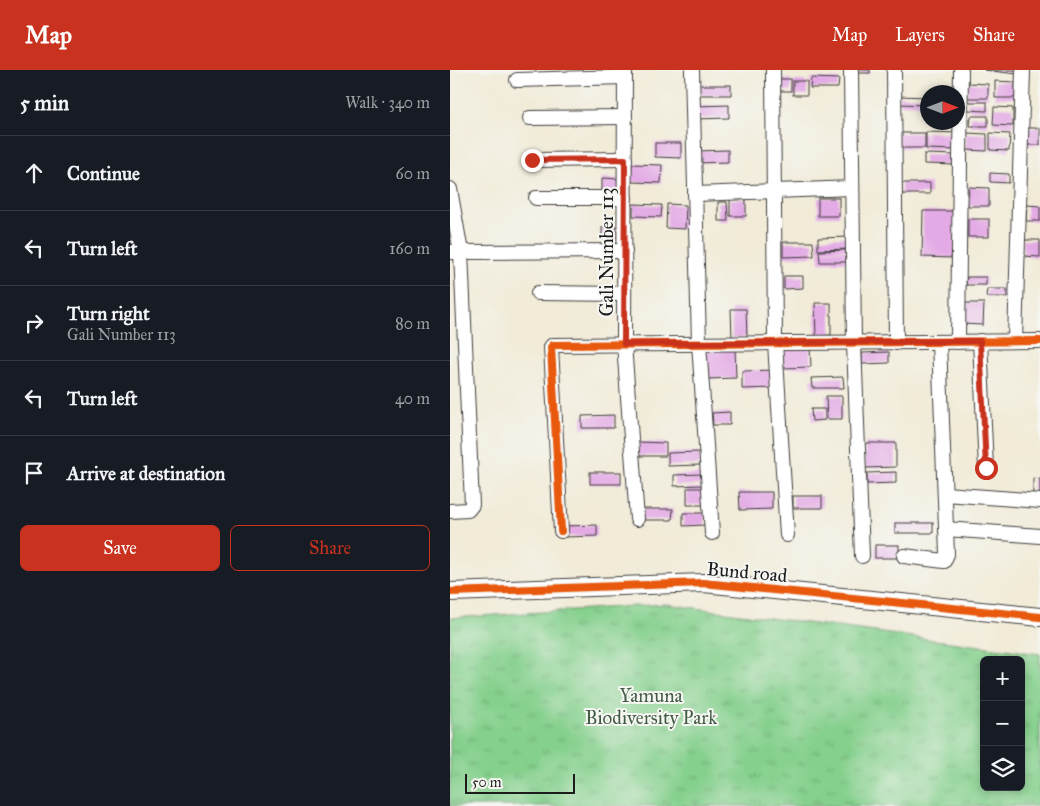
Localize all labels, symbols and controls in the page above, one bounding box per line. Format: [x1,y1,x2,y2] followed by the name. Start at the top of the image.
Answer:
[25,20,72,50] text: Map
[832,24,867,46] text: Map
[895,24,945,46] text: Layers
[973,24,1015,46] text: Share
[920,85,965,130] north arrow
[20,90,69,116] text: 5 min
[345,93,430,112] text: Walk · 340 m
[521,149,544,172] route end
[20,159,48,187] icon: ahead
[67,162,140,185] text: Continue
[396,164,430,183] text: 60 m
[595,187,618,317] street label: Gali Number 113
[20,234,48,262] icon: left
[67,237,137,260] text: Turn left
[389,239,430,258] text: 160 m
[67,302,150,325] text: Turn right
[20,309,48,337] icon: right
[395,314,430,333] text: 80 m
[67,325,176,344] text: Gali Number 113
[20,384,48,412] icon: left
[67,387,137,410] text: Turn left
[395,389,430,408] text: 40 m
[975,457,998,480] route start
[20,459,48,487] icon: arrive
[67,462,225,485] text: Arrive at destination
[20,525,220,571] button: Save
[230,525,430,571] button: Share
[706,557,789,587] street label: Bund road
[980,656,1025,791] map controls
[980,656,1025,701] button: +
[585,684,717,729] park label: Yamuna Biodiversity Park
[980,701,1025,746] button: −
[980,746,1025,791] button: layers
[465,771,575,794] scale bar
[472,774,501,791] text: 50 m

